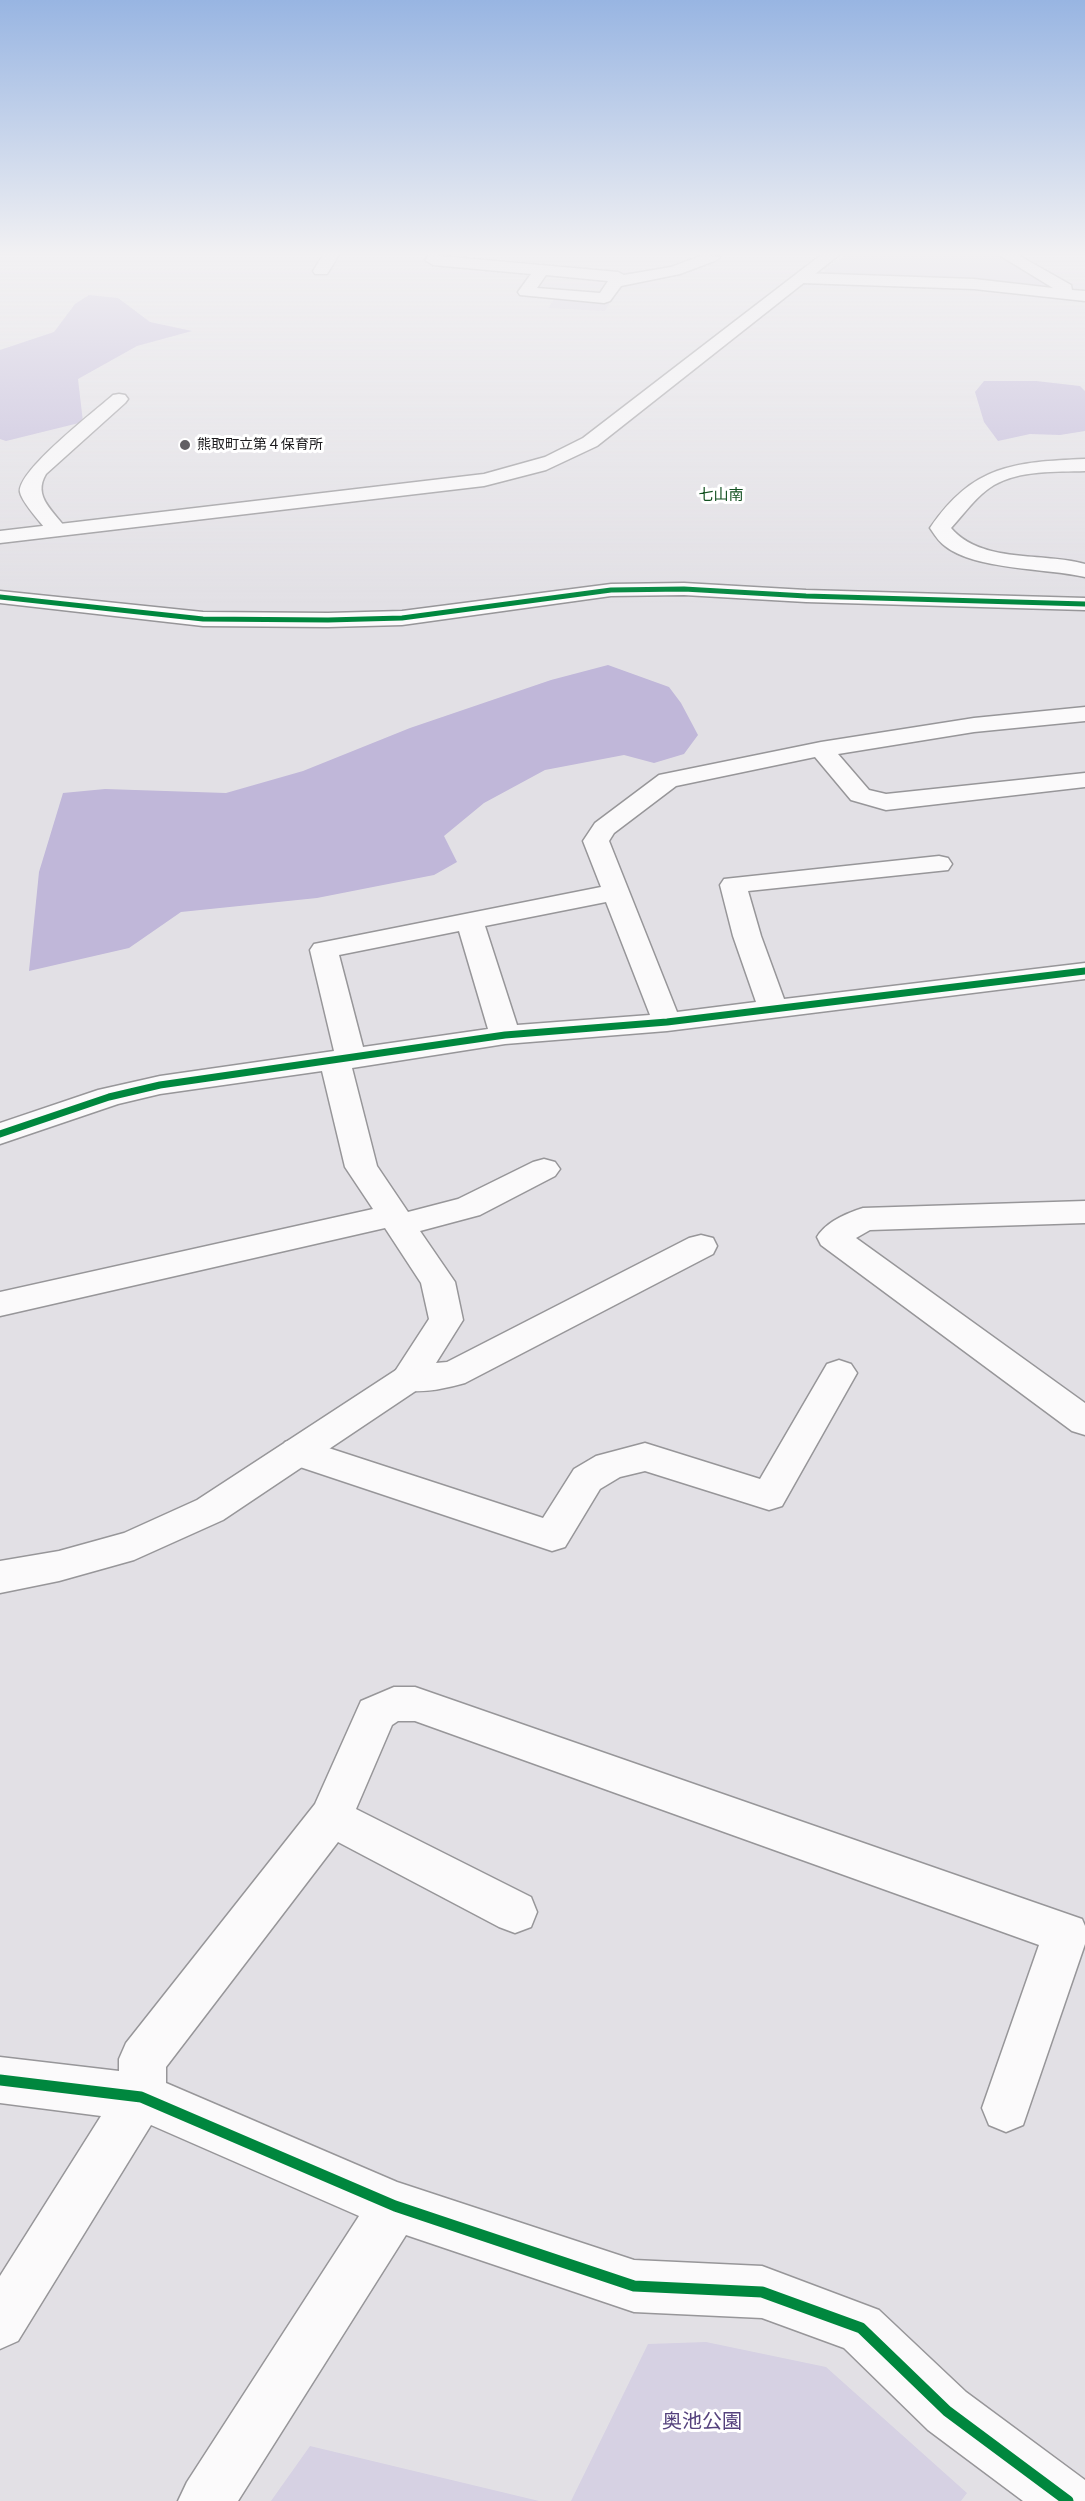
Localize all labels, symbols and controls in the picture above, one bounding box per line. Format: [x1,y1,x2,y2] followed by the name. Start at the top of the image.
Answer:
[197,437,323,453] place label: 熊取町立第４保育所
[178,438,192,452] marker: 熊取町立第４保育所
[699,487,743,505] district label: 七山南
[662,2410,742,2434] park label: 奥池公園

